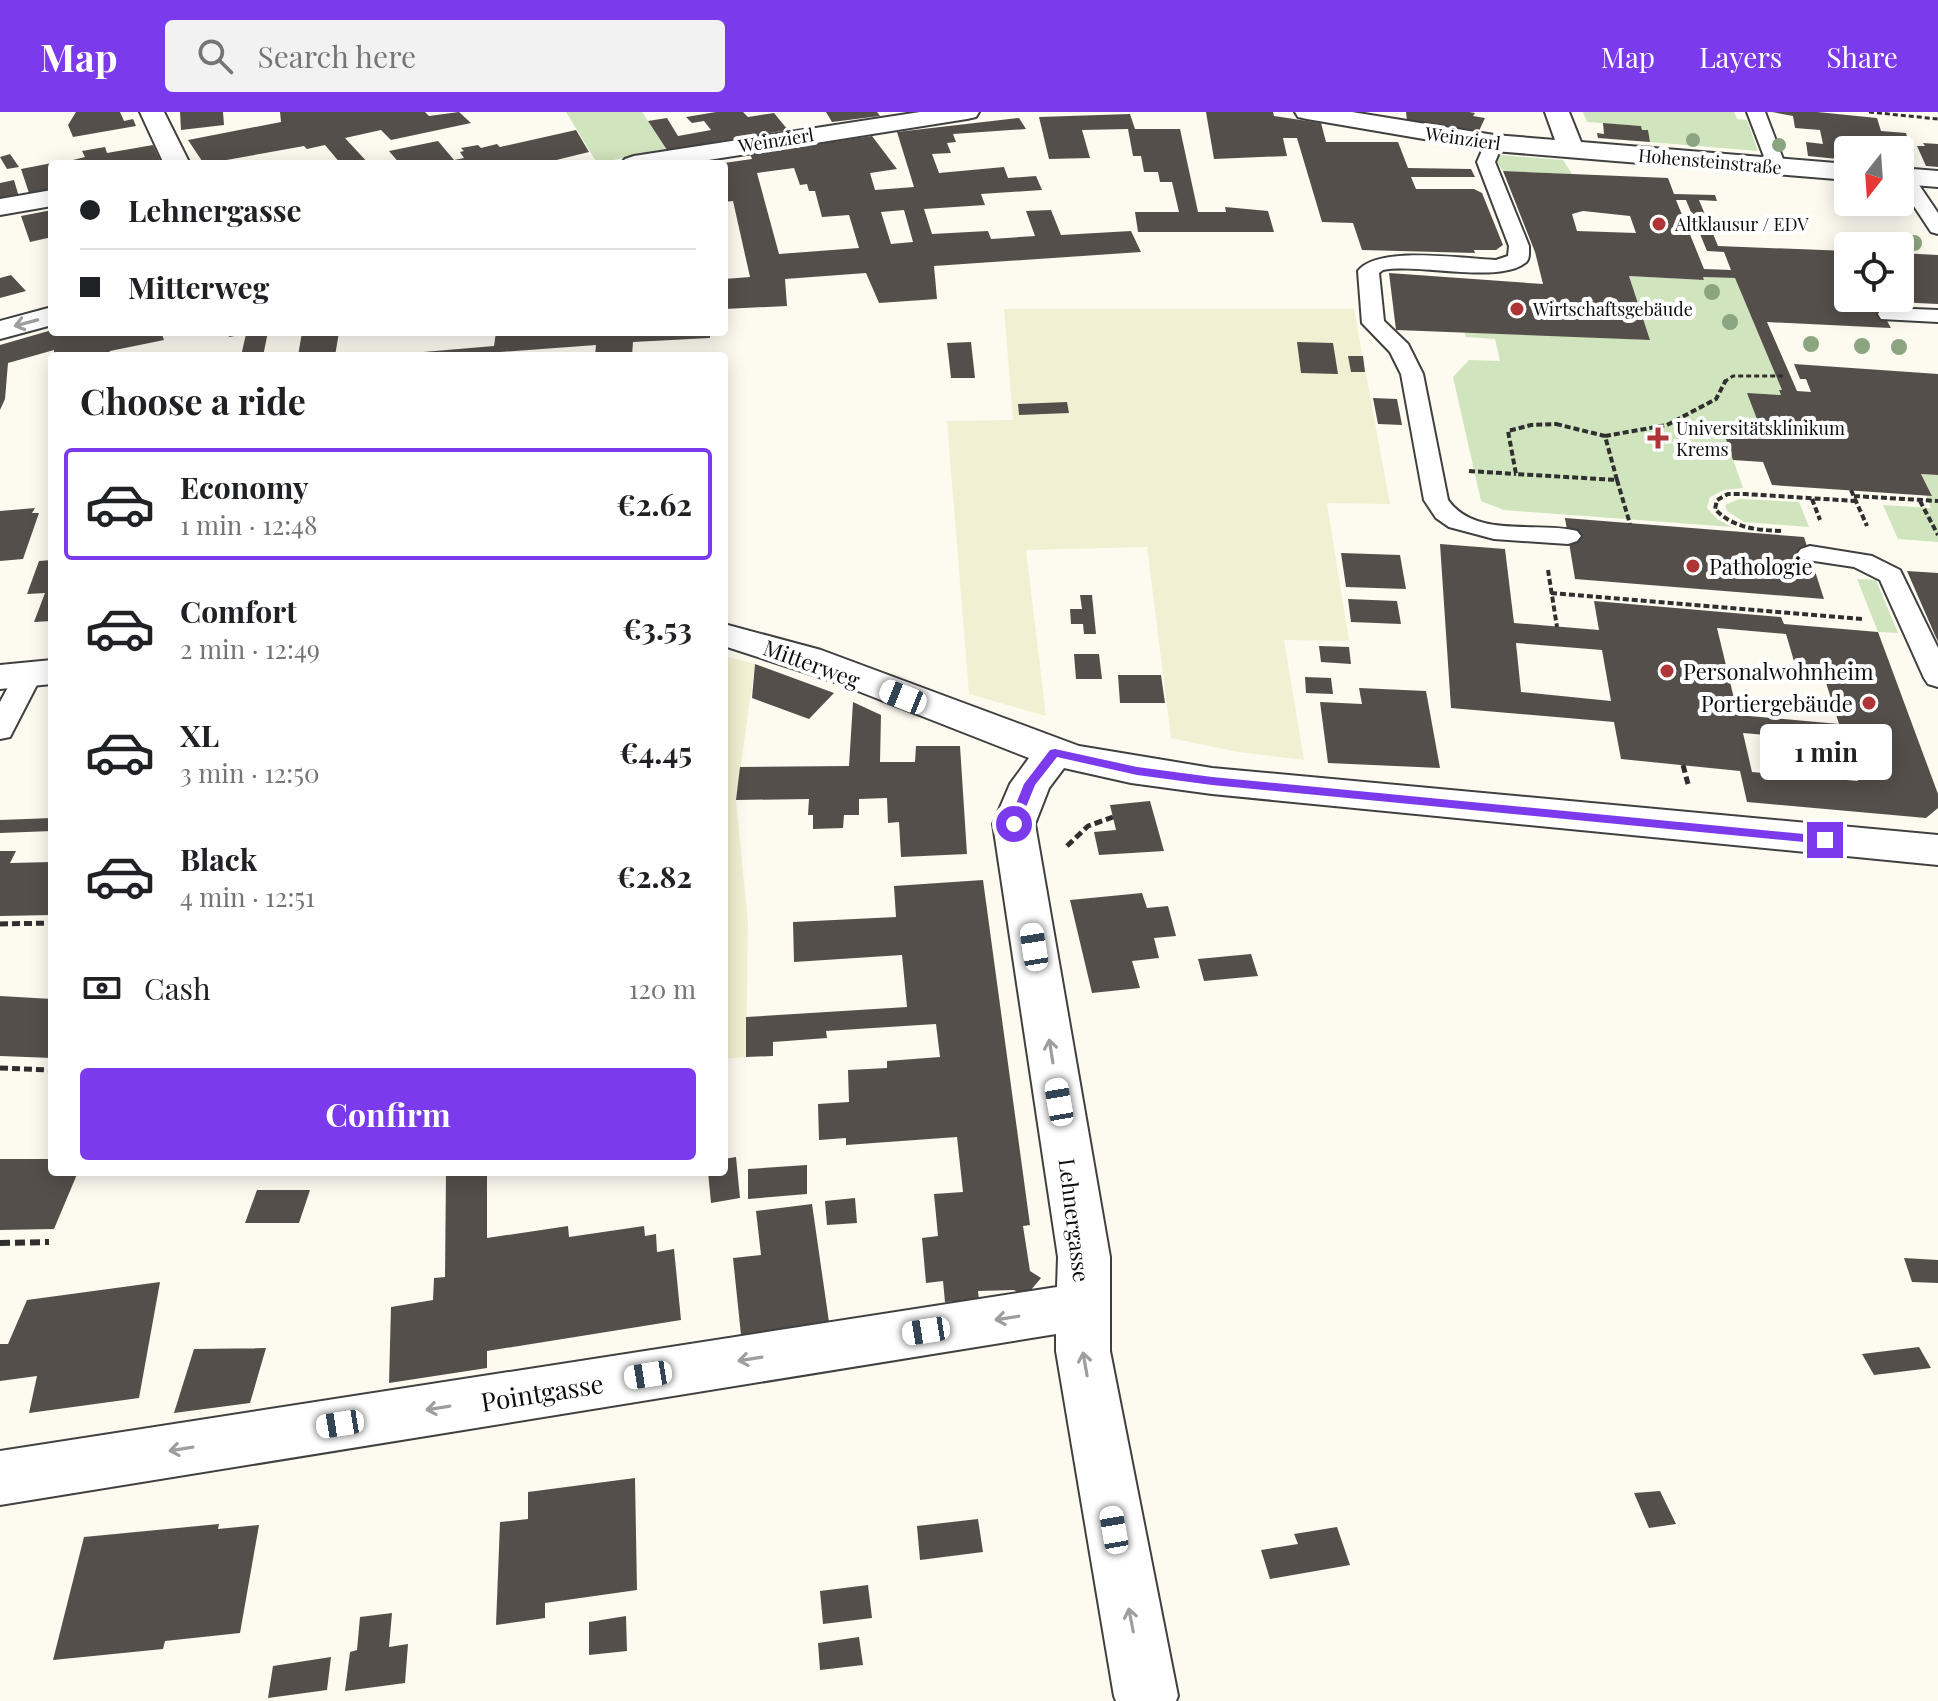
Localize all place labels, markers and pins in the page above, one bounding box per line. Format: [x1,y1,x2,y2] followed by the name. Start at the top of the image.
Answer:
[1674,212,1809,236] place label: Altklausur / EDV
[1650,215,1668,233] marker: Altklausur / EDV
[1532,297,1693,321] place label: Wirtschaftsgebäude
[1508,300,1526,318] marker: Wirtschaftsgebäude
[1676,416,1845,461] place label: Universitätsklinikum Krems
[1647,427,1669,449] marker: Universitätsklinikum Krems
[1709,551,1813,581] place label: Pathologie
[1684,557,1702,575] marker: Pathologie
[1683,656,1874,686] place label: Personalwohnheim
[1658,662,1676,680] marker: Personalwohnheim
[1701,688,1853,718] place label: Portiergebäude
[1860,694,1878,712] marker: Portiergebäude

